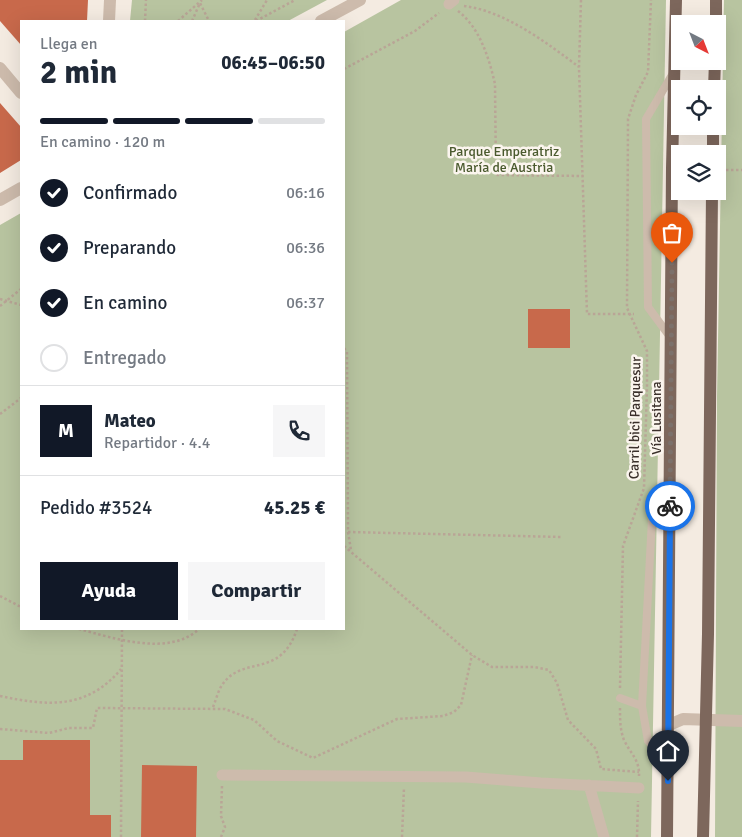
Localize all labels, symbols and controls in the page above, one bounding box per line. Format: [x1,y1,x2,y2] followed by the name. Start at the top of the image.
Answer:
[671,15,726,70] north arrow
[671,15,726,200] map controls
[40,34,98,54] text: Llega en
[221,51,325,75] text: 06:45–06:50
[40,53,117,92] text: 2 min
[671,80,726,135] button: locate
[40,132,165,152] text: En camino · 120 m
[449,143,559,176] park label: Parque Emperatriz María de Austria
[671,145,726,200] button: layers
[40,179,68,207] icon: check
[83,181,177,205] text: Confirmado
[286,183,325,203] text: 06:16
[651,212,693,263] pin
[658,219,686,247] icon: bag
[40,234,68,262] icon: check
[83,236,176,260] text: Preparando
[286,238,325,258] text: 06:36
[40,289,68,317] icon: check
[83,291,167,315] text: En camino
[286,293,325,313] text: 06:37
[83,346,166,370] text: Entregado
[625,356,645,479] street label: Carril bici Parquesur
[648,381,665,455] street label: Vía Lusitana
[273,405,325,457] button: phone
[104,409,156,433] text: Mateo
[58,419,74,443] text: M
[104,433,210,453] text: Repartidor · 4.4
[645,481,695,531] courier
[656,492,684,520] icon: bike
[40,496,152,520] text: Pedido #3524
[264,496,325,520] text: 45.25 €
[40,562,178,620] button: Ayuda
[188,562,325,620] button: Compartir
[647,730,689,781] pin
[654,737,682,765] icon: home

